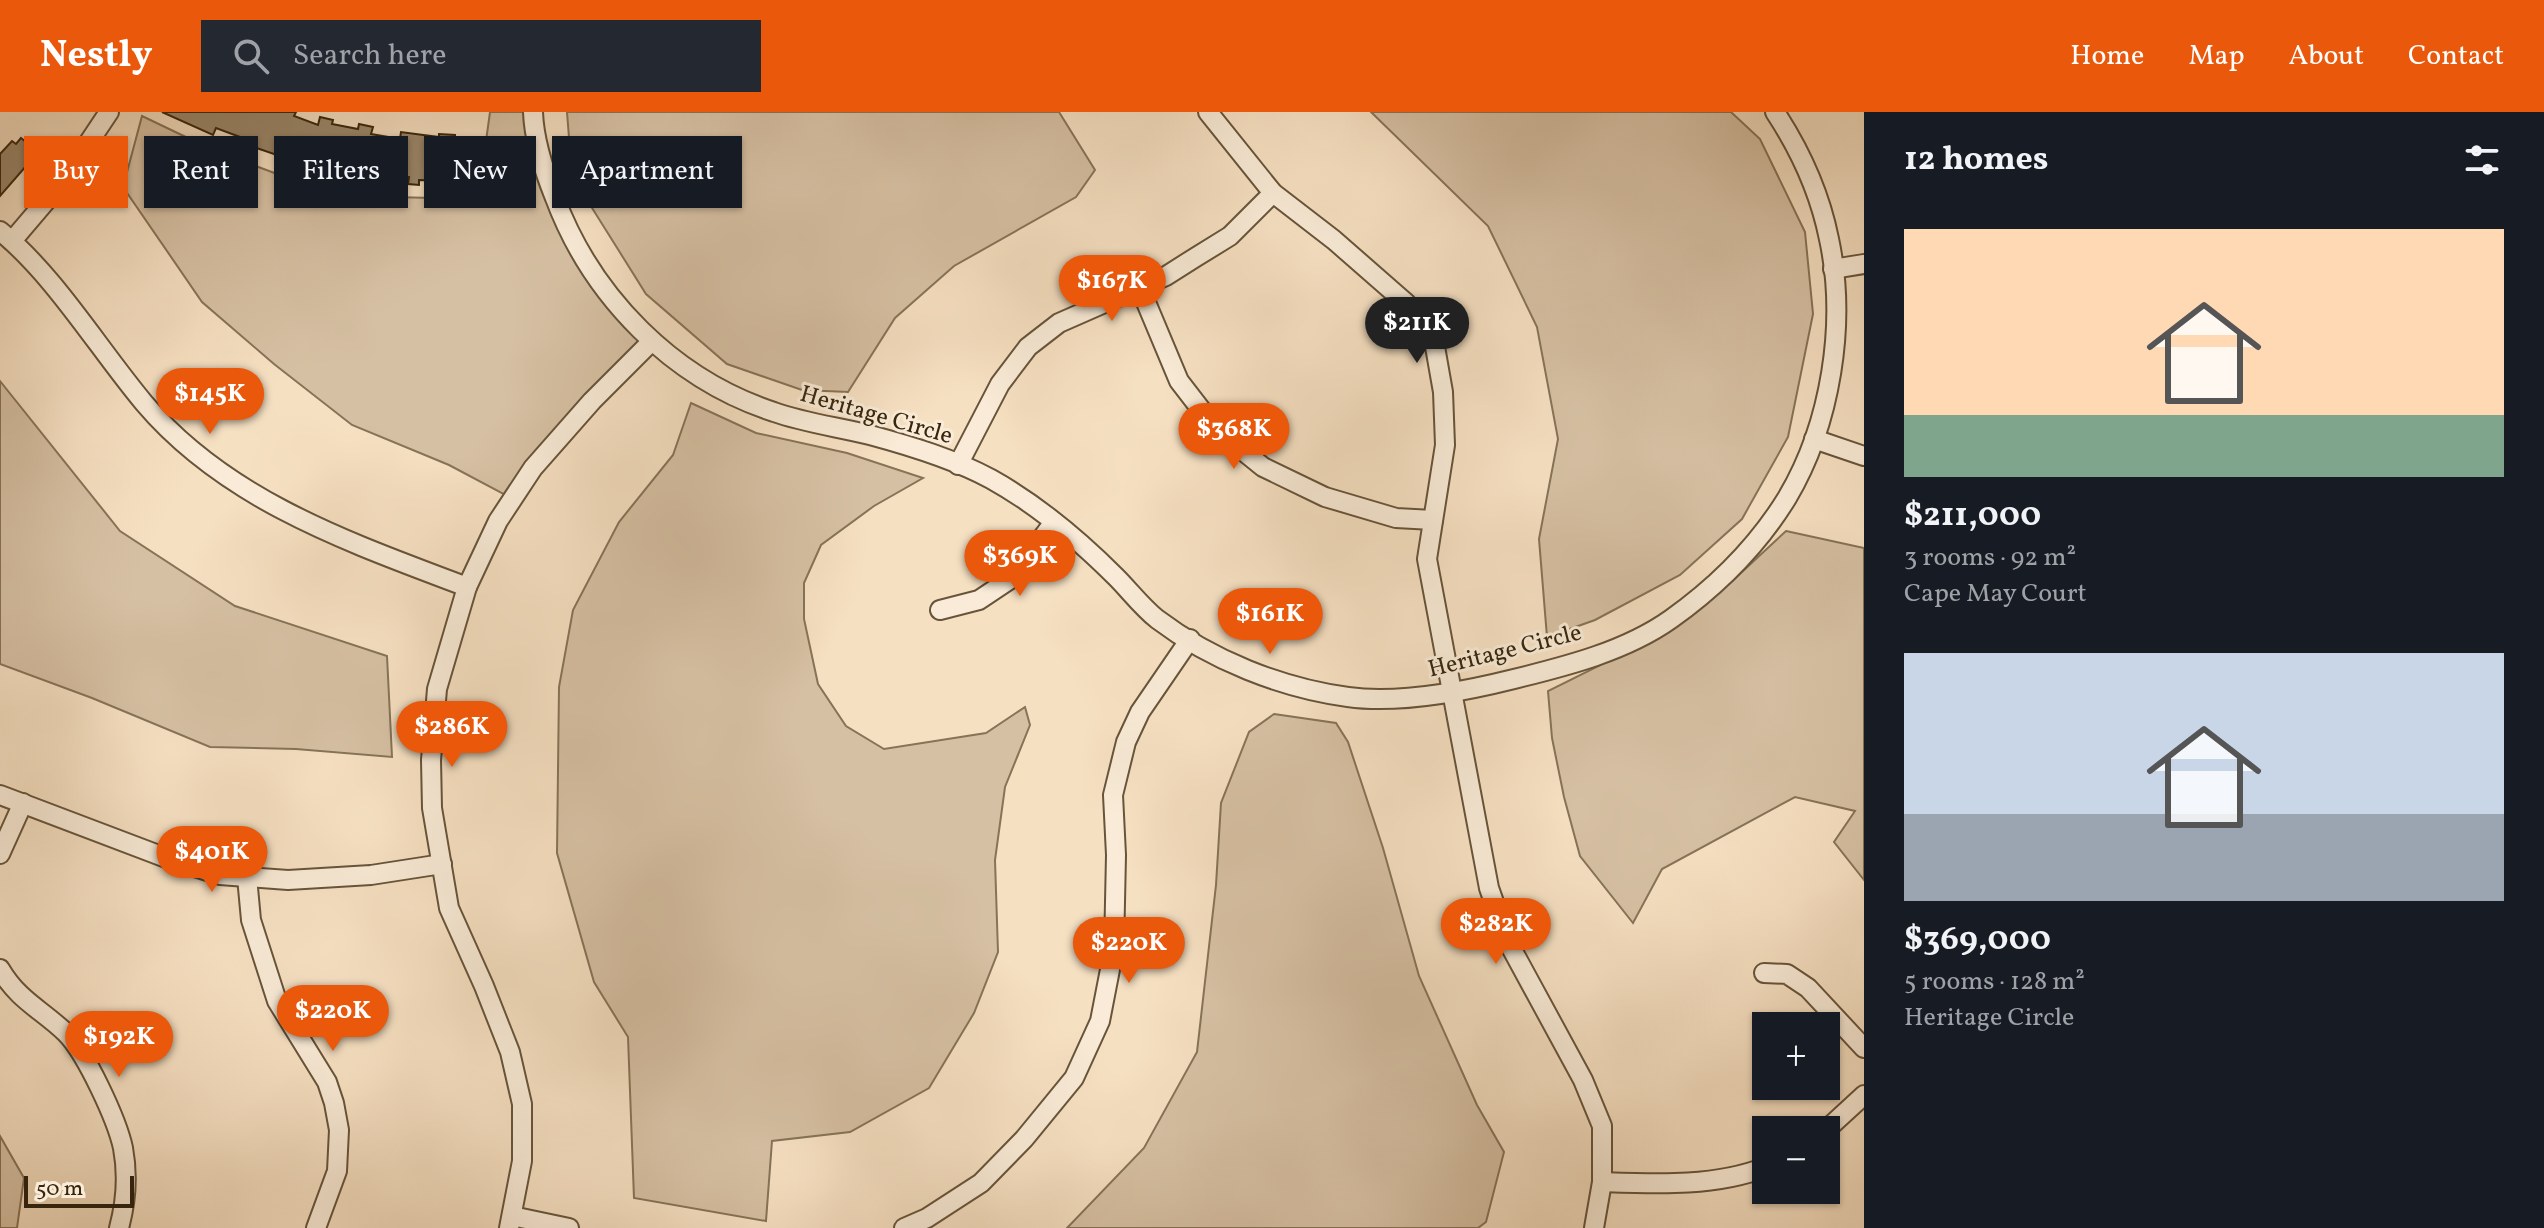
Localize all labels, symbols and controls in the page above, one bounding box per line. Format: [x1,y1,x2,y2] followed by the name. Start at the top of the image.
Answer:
[201,20,761,92] search box
[40,30,153,83] text: Nestly
[229,34,273,78] icon: search
[293,35,446,77] text: Search here
[2070,37,2144,76] text: Home
[2188,37,2244,76] text: Map
[2288,37,2364,76] text: About
[2408,37,2504,76] text: Contact
[24,136,128,208] chip: Buy
[144,136,258,208] chip: Rent
[274,136,408,208] chip: Filters
[424,136,536,208] chip: New
[552,136,742,208] chip: Apartment
[1904,137,2048,184] text: 12 homes
[2460,138,2504,182] icon: filters
[1056,255,1168,323] pin: $167K
[1077,263,1147,299] text: $167K
[2132,281,2276,425] icon: home
[1361,297,1473,365] pin: $211K
[1383,305,1451,341] text: $211K
[154,368,266,436] pin: $145K
[174,376,246,412] text: $145K
[796,378,956,454] street label: Heritage Circle
[1178,403,1290,471] pin: $368K
[1196,411,1272,447] text: $368K
[1904,493,2041,540] text: $211,000
[964,530,1076,598] pin: $369K
[982,538,1058,574] text: $369K
[1904,540,2076,576] text: 3 rooms · 92 m²
[1904,576,2087,612] text: Cape May Court
[1214,588,1326,656] pin: $161K
[1236,596,1304,632] text: $161K
[1425,616,1585,688] street label: Heritage Circle
[396,701,508,769] pin: $286K
[2132,705,2276,849] icon: home
[414,709,490,745] text: $286K
[156,826,268,894] pin: $401K
[174,834,250,870] text: $401K
[1440,898,1552,966] pin: $282K
[1459,906,1533,942] text: $282K
[1073,917,1185,985] pin: $220K
[1904,917,2051,964] text: $369,000
[1091,925,1167,961] text: $220K
[1904,964,2085,1000] text: 5 rooms · 128 m²
[277,985,389,1053] pin: $220K
[295,993,371,1029] text: $220K
[1904,1000,2074,1036] text: Heritage Circle
[63,1011,175,1079] pin: $192K
[1752,1012,1840,1204] map controls
[1752,1012,1840,1100] button: +
[83,1019,155,1055] text: $192K
[1752,1116,1840,1204] button: −
[24,1172,134,1208] scale bar
[36,1174,83,1205] text: 50 m

